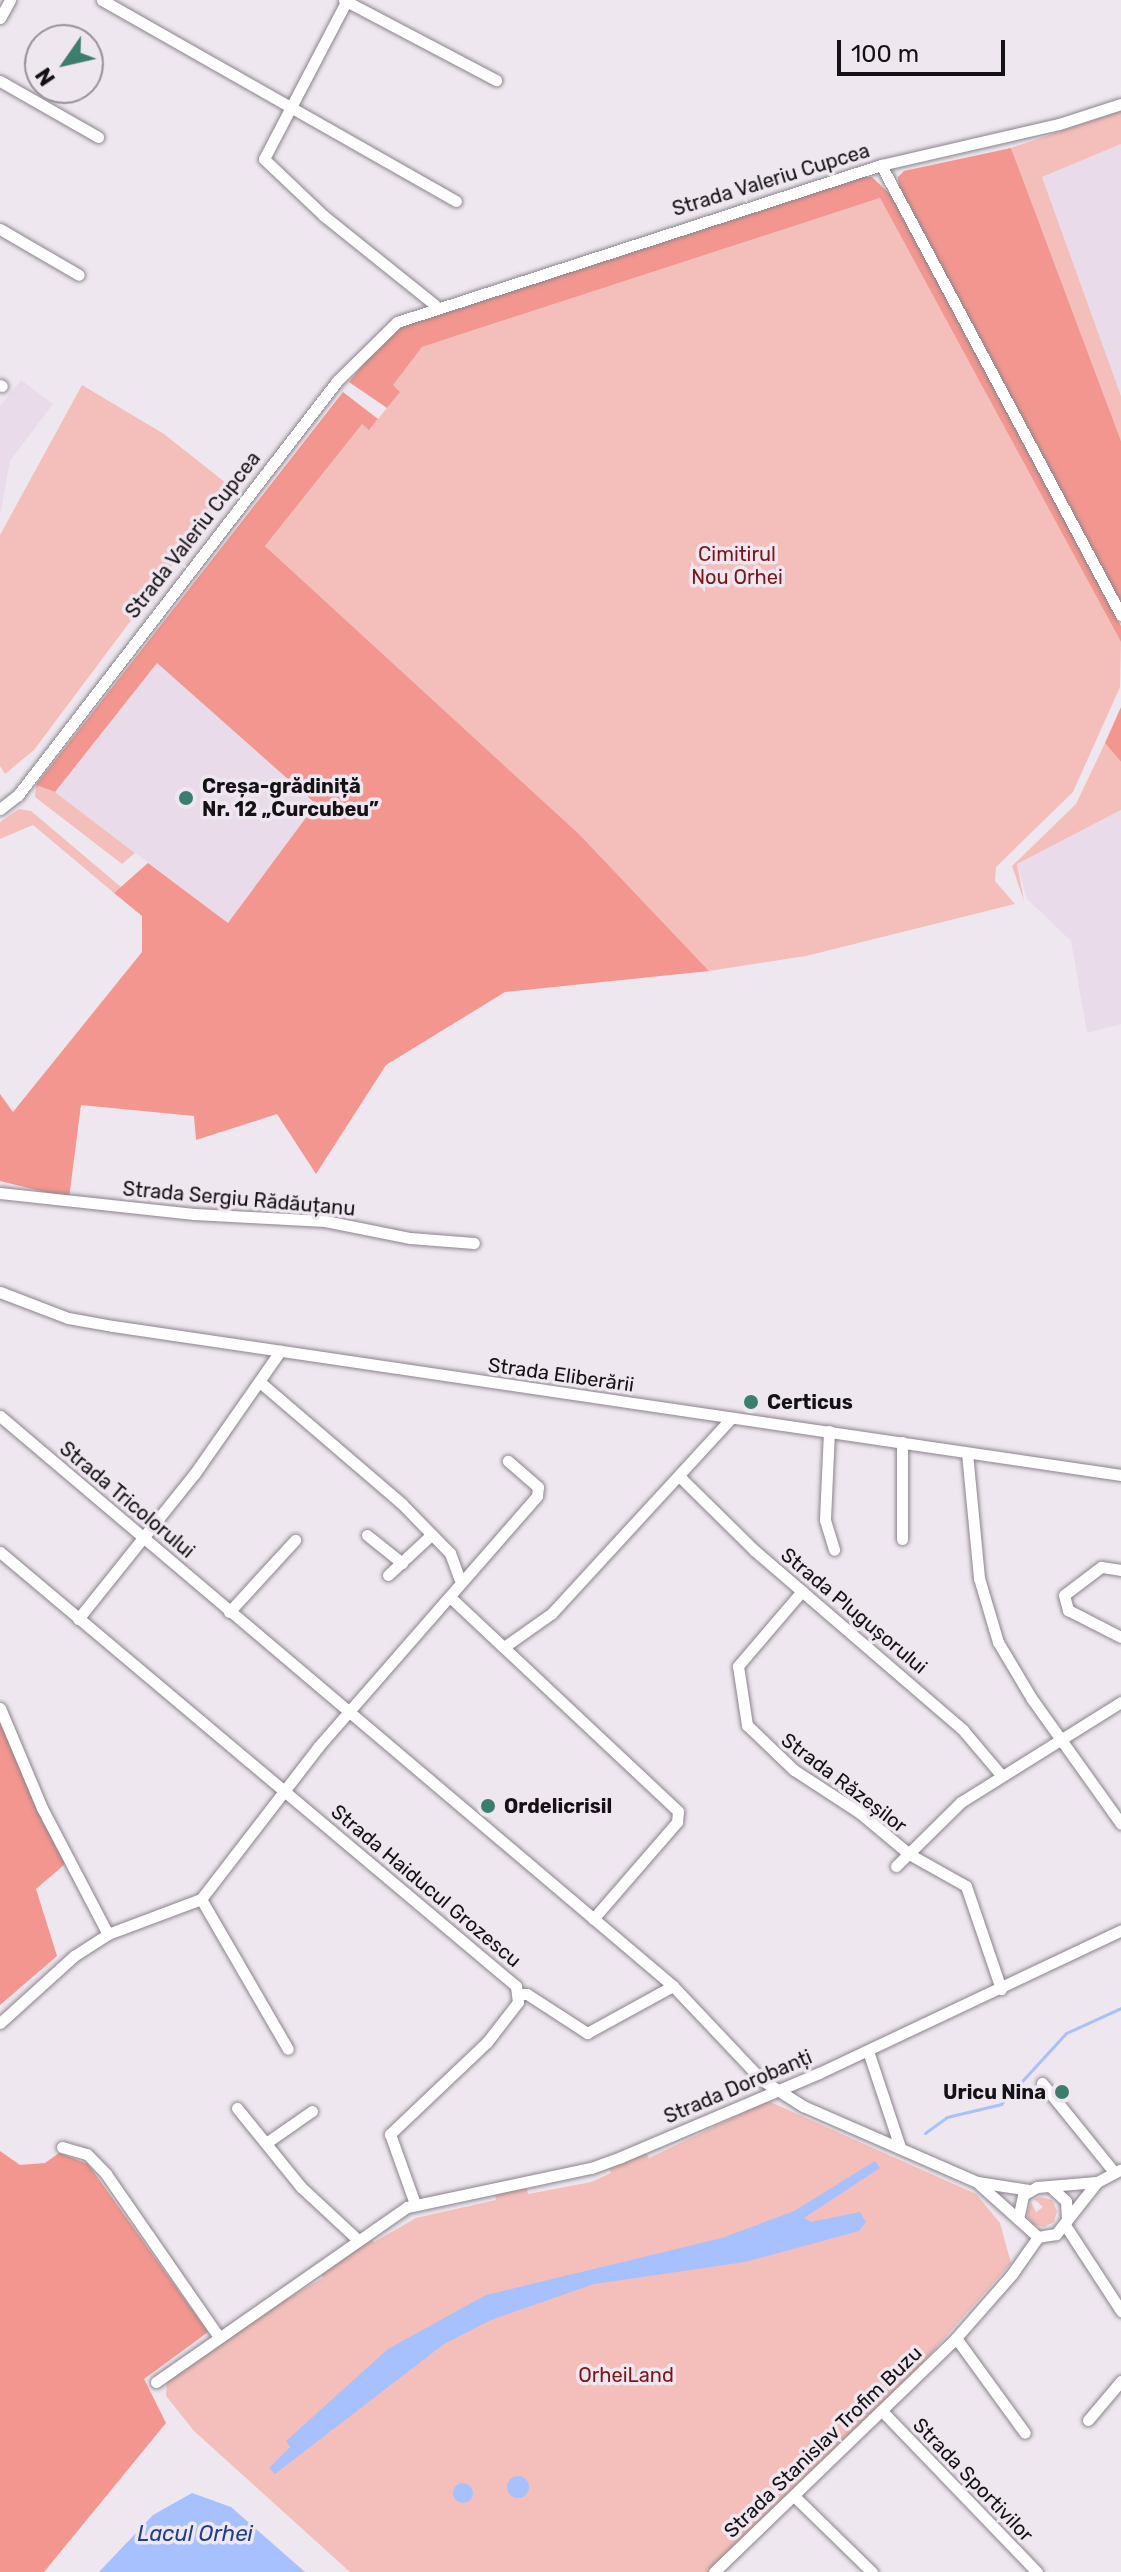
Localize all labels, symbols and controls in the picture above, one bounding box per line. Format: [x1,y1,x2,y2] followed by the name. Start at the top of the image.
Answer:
[24,24,104,104] north arrow
[841,24,1009,74] scale bar
[851,40,919,68] text: 100 m
[30,62,61,91] text: N
[669,138,873,222] street label: Strada Valeriu Cupcea
[120,447,266,623] street label: Strada Valeriu Cupcea
[691,542,783,589] park label: Cimitirul Nou Orhei
[202,774,379,821] place label: Creșa-grădiniță Nr. 12 „Curcubeu”
[177,789,195,807] marker: Creșa-grădiniță Nr. 12 „Curcubeu”
[122,1177,356,1221] street label: Strada Sergiu Rădăuțanu
[486,1353,636,1397] street label: Strada Eliberării
[767,1390,853,1414] place label: Certicus
[742,1393,760,1411] marker: Certicus
[54,1436,200,1564] street label: Strada Tricolorului
[776,1543,932,1679] street label: Strada Plugușorului
[777,1728,911,1838] street label: Strada Răzeșilor
[504,1794,612,1818] place label: Ordelicrisil
[479,1797,497,1815] marker: Ordelicrisil
[326,1800,526,1972] street label: Strada Haiducul Grozescu
[660,2045,816,2129] street label: Strada Dorobanți
[943,2080,1046,2104] place label: Uricu Nina
[1053,2083,1071,2101] marker: Uricu Nina
[719,2341,927,2543] street label: Strada Stanislav Trofim Buzu
[578,2363,674,2387] park label: OrheiLand
[908,2413,1038,2547] street label: Strada Sportivilor
[137,2521,253,2547] water label: Lacul Orhei

